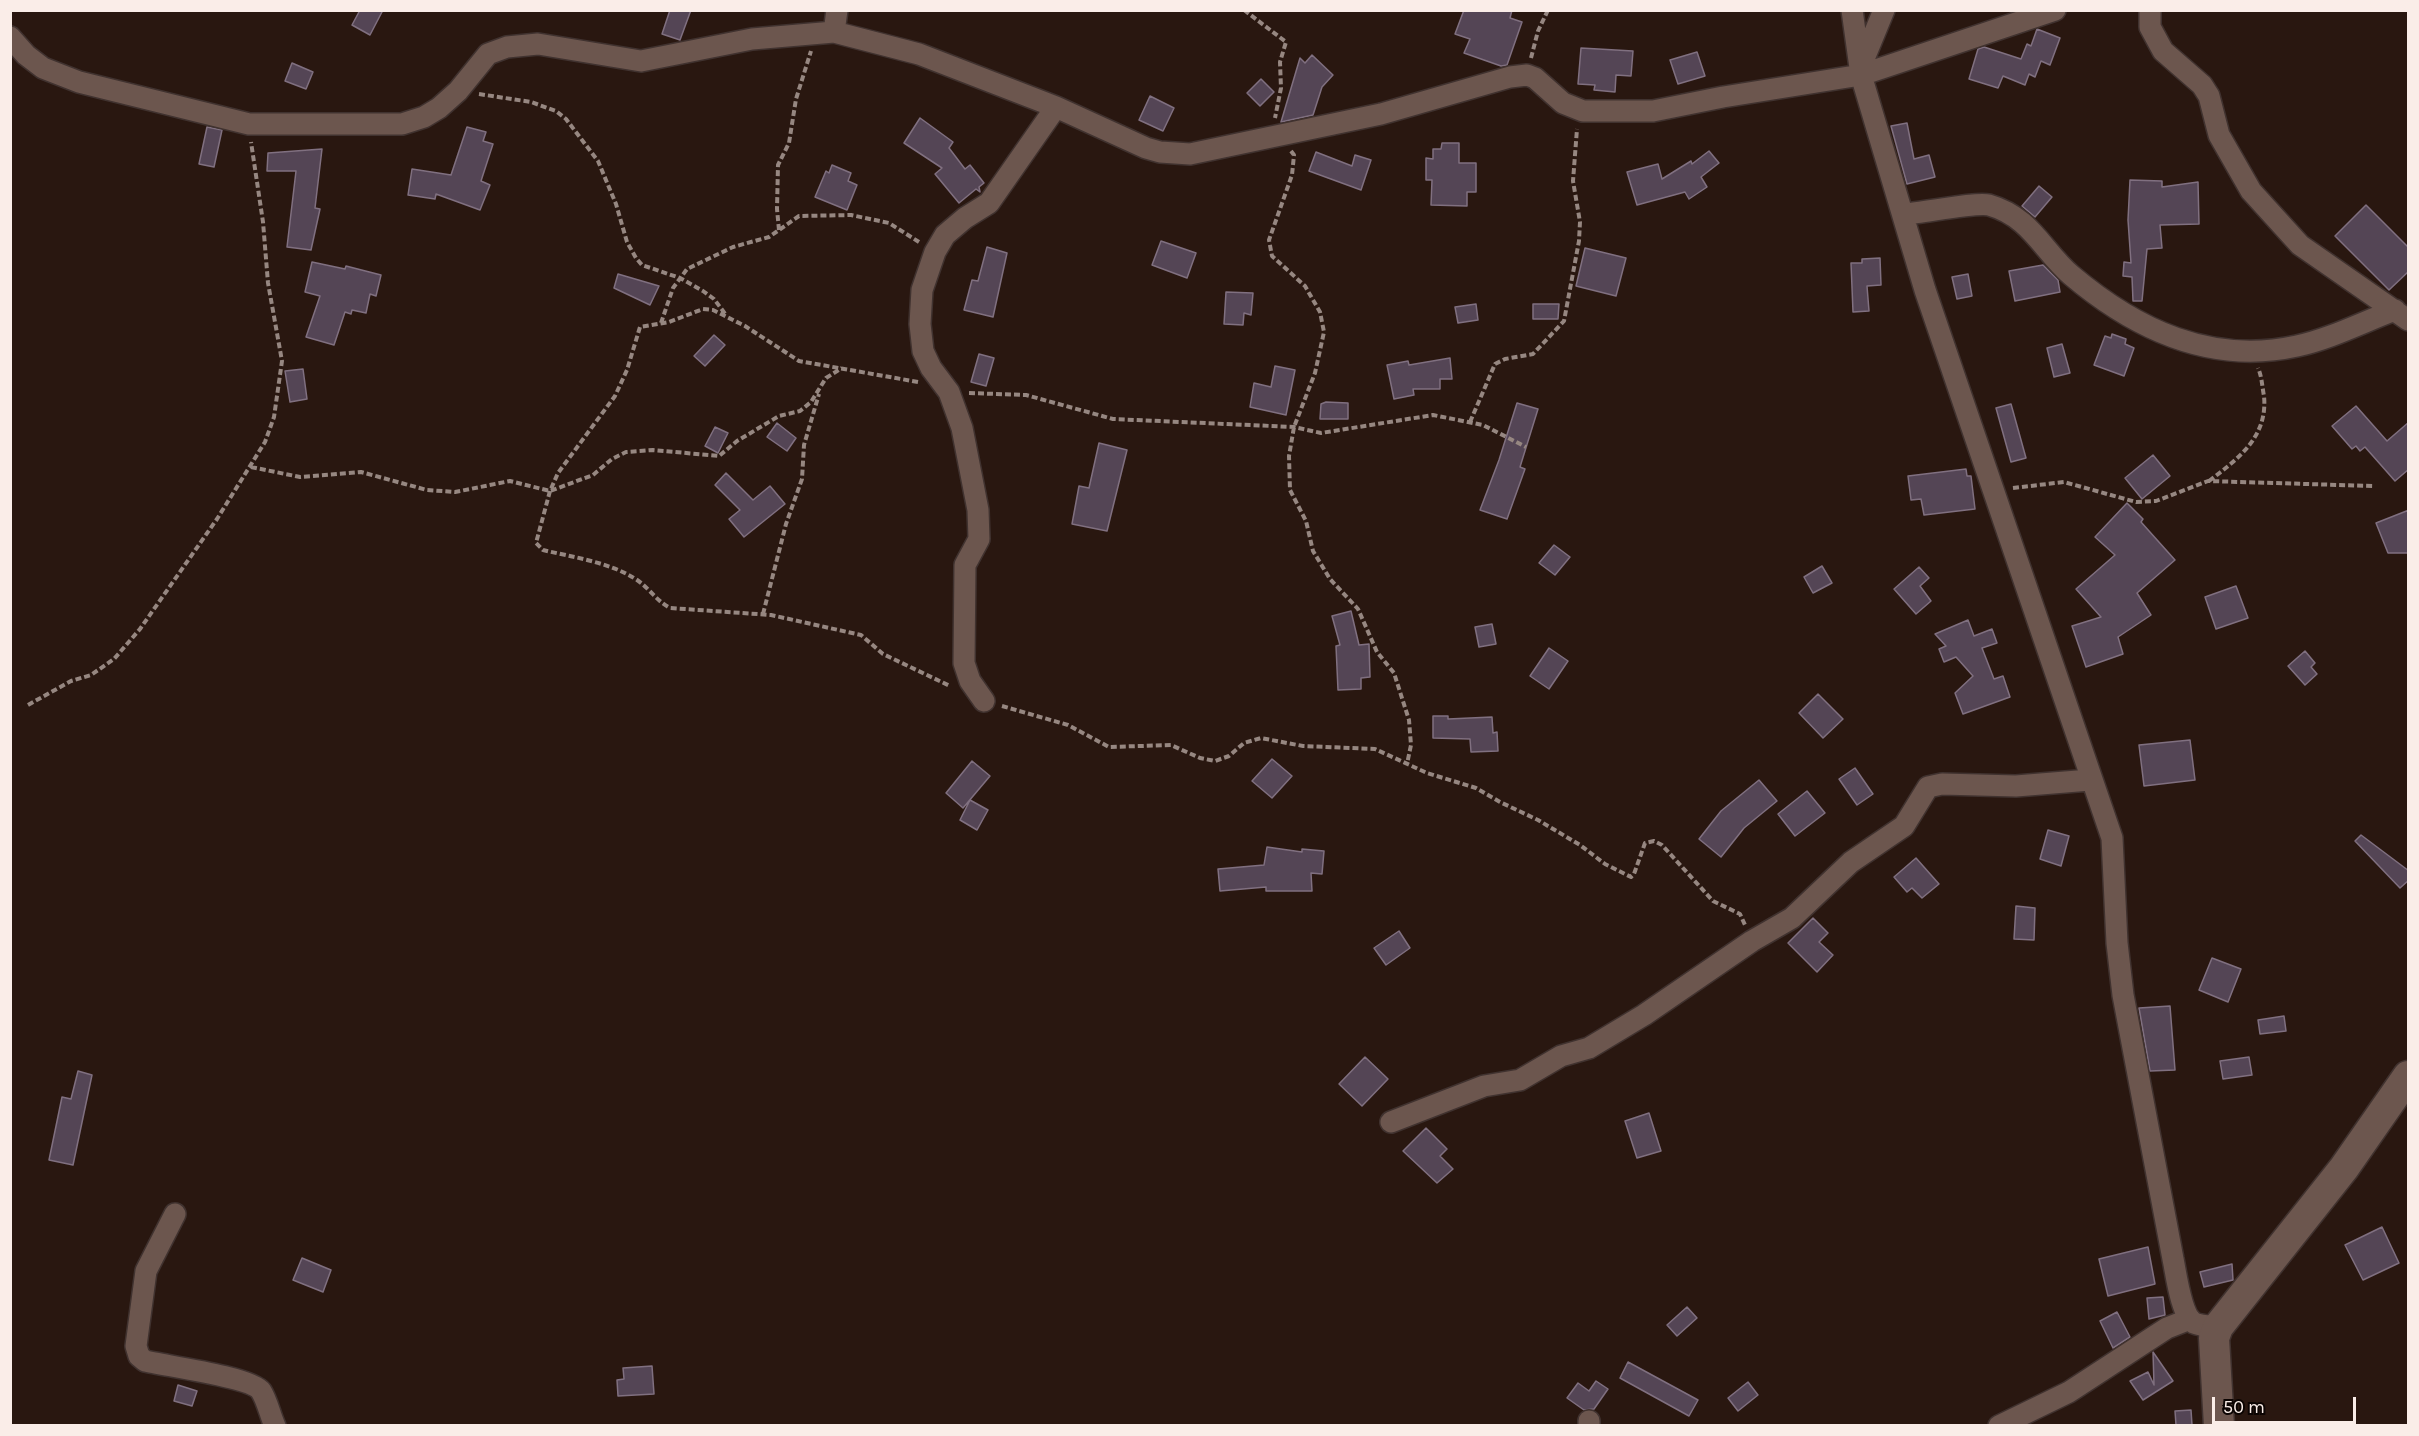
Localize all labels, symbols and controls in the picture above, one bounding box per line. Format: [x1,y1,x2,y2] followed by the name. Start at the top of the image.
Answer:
[2215,1385,2359,1423] scale bar
[2223,1396,2265,1418] text: 50 m

